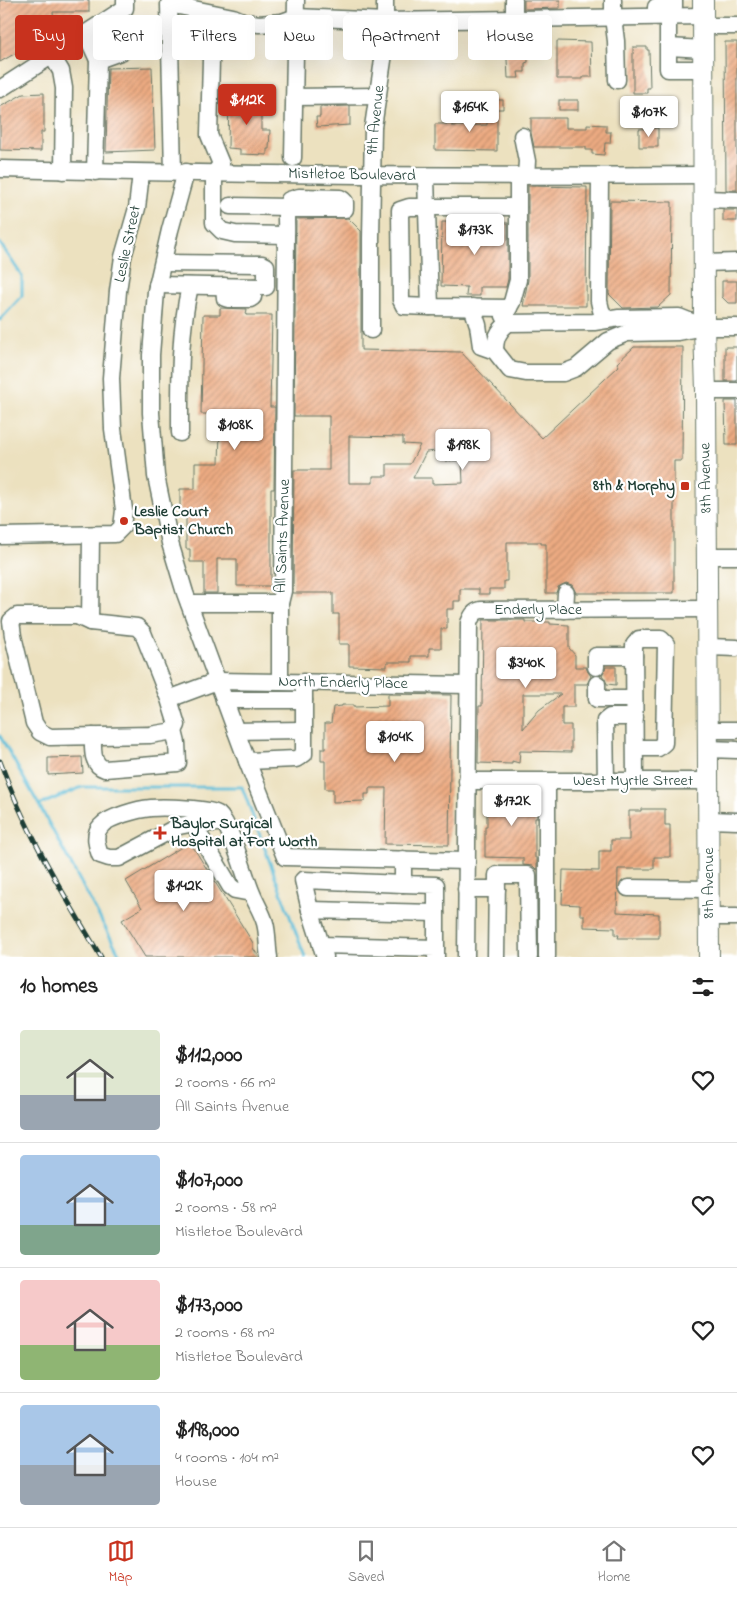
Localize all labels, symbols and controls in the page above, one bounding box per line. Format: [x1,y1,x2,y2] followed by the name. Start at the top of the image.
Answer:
[15,15,83,60] chip: Buy
[93,15,162,60] chip: Rent
[172,15,255,60] chip: Filters
[265,15,333,60] chip: New
[343,15,458,60] chip: Apartment
[468,15,552,60] chip: House
[360,83,392,156] street label: 9th Avenue
[212,84,282,126] pin: $112K
[229,88,265,112] text: $112K
[435,90,505,133] pin: $164K
[452,95,488,119] text: $164K
[614,96,684,138] pin: $107K
[631,100,667,124] text: $107K
[288,162,416,188] street label: Mistletoe Boulevard
[108,203,148,285] street label: Leslie Street
[440,214,510,256] pin: $173K
[457,218,493,242] text: $173K
[200,408,270,451] pin: $108K
[217,413,253,437] text: $108K
[428,428,498,471] pin: $198K
[446,433,480,457] text: $198K
[693,442,719,514] street label: 8th Avenue
[592,474,675,499] place label: 8th & Morphy
[269,478,297,594] street label: All Saints Avenue
[679,480,691,492] marker: 8th & Morphy
[133,500,233,542] place label: Leslie Court Baptist Church
[118,515,130,527] marker: Leslie Court Baptist Church
[494,598,583,622] street label: Enderly Place
[491,646,561,689] pin: $340K
[507,651,545,675] text: $340K
[278,670,409,696] street label: North Enderly Place
[360,720,430,763] pin: $104K
[377,725,413,749] text: $104K
[573,769,694,793] street label: West Myrtle Street
[477,784,547,827] pin: $172K
[493,789,531,813] text: $172K
[170,812,318,854] place label: Baylor Surgical Hospital at Fort Worth
[153,826,167,840] marker: Baylor Surgical Hospital at Fort Worth
[697,847,721,918] street label: 8th Avenue
[149,870,219,912] pin: $142K
[165,874,203,898] text: $142K
[20,972,98,1002] text: 10 homes
[689,973,717,1001] icon: filters
[175,1041,242,1071] text: $112,000
[60,1050,120,1110] icon: home
[689,1066,717,1094] icon: heart
[175,1071,276,1095] text: 2 rooms · 66 m²
[175,1095,289,1119] text: All Saints Avenue
[175,1166,243,1196] text: $107,000
[60,1175,120,1235] icon: home
[689,1191,717,1219] icon: heart
[175,1196,277,1220] text: 2 rooms · 58 m²
[175,1220,303,1244] text: Mistletoe Boulevard
[175,1291,243,1321] text: $173,000
[60,1300,120,1360] icon: home
[689,1316,717,1344] icon: heart
[175,1321,275,1345] text: 2 rooms · 68 m²
[175,1345,303,1369] text: Mistletoe Boulevard
[175,1416,239,1446] text: $198,000
[60,1425,120,1485] icon: home
[689,1441,717,1469] icon: heart
[175,1446,279,1470] text: 4 rooms · 104 m²
[175,1470,217,1494] text: House
[107,1537,135,1588] tab: Map
[348,1537,384,1588] tab: Saved
[598,1537,630,1588] tab: Home

